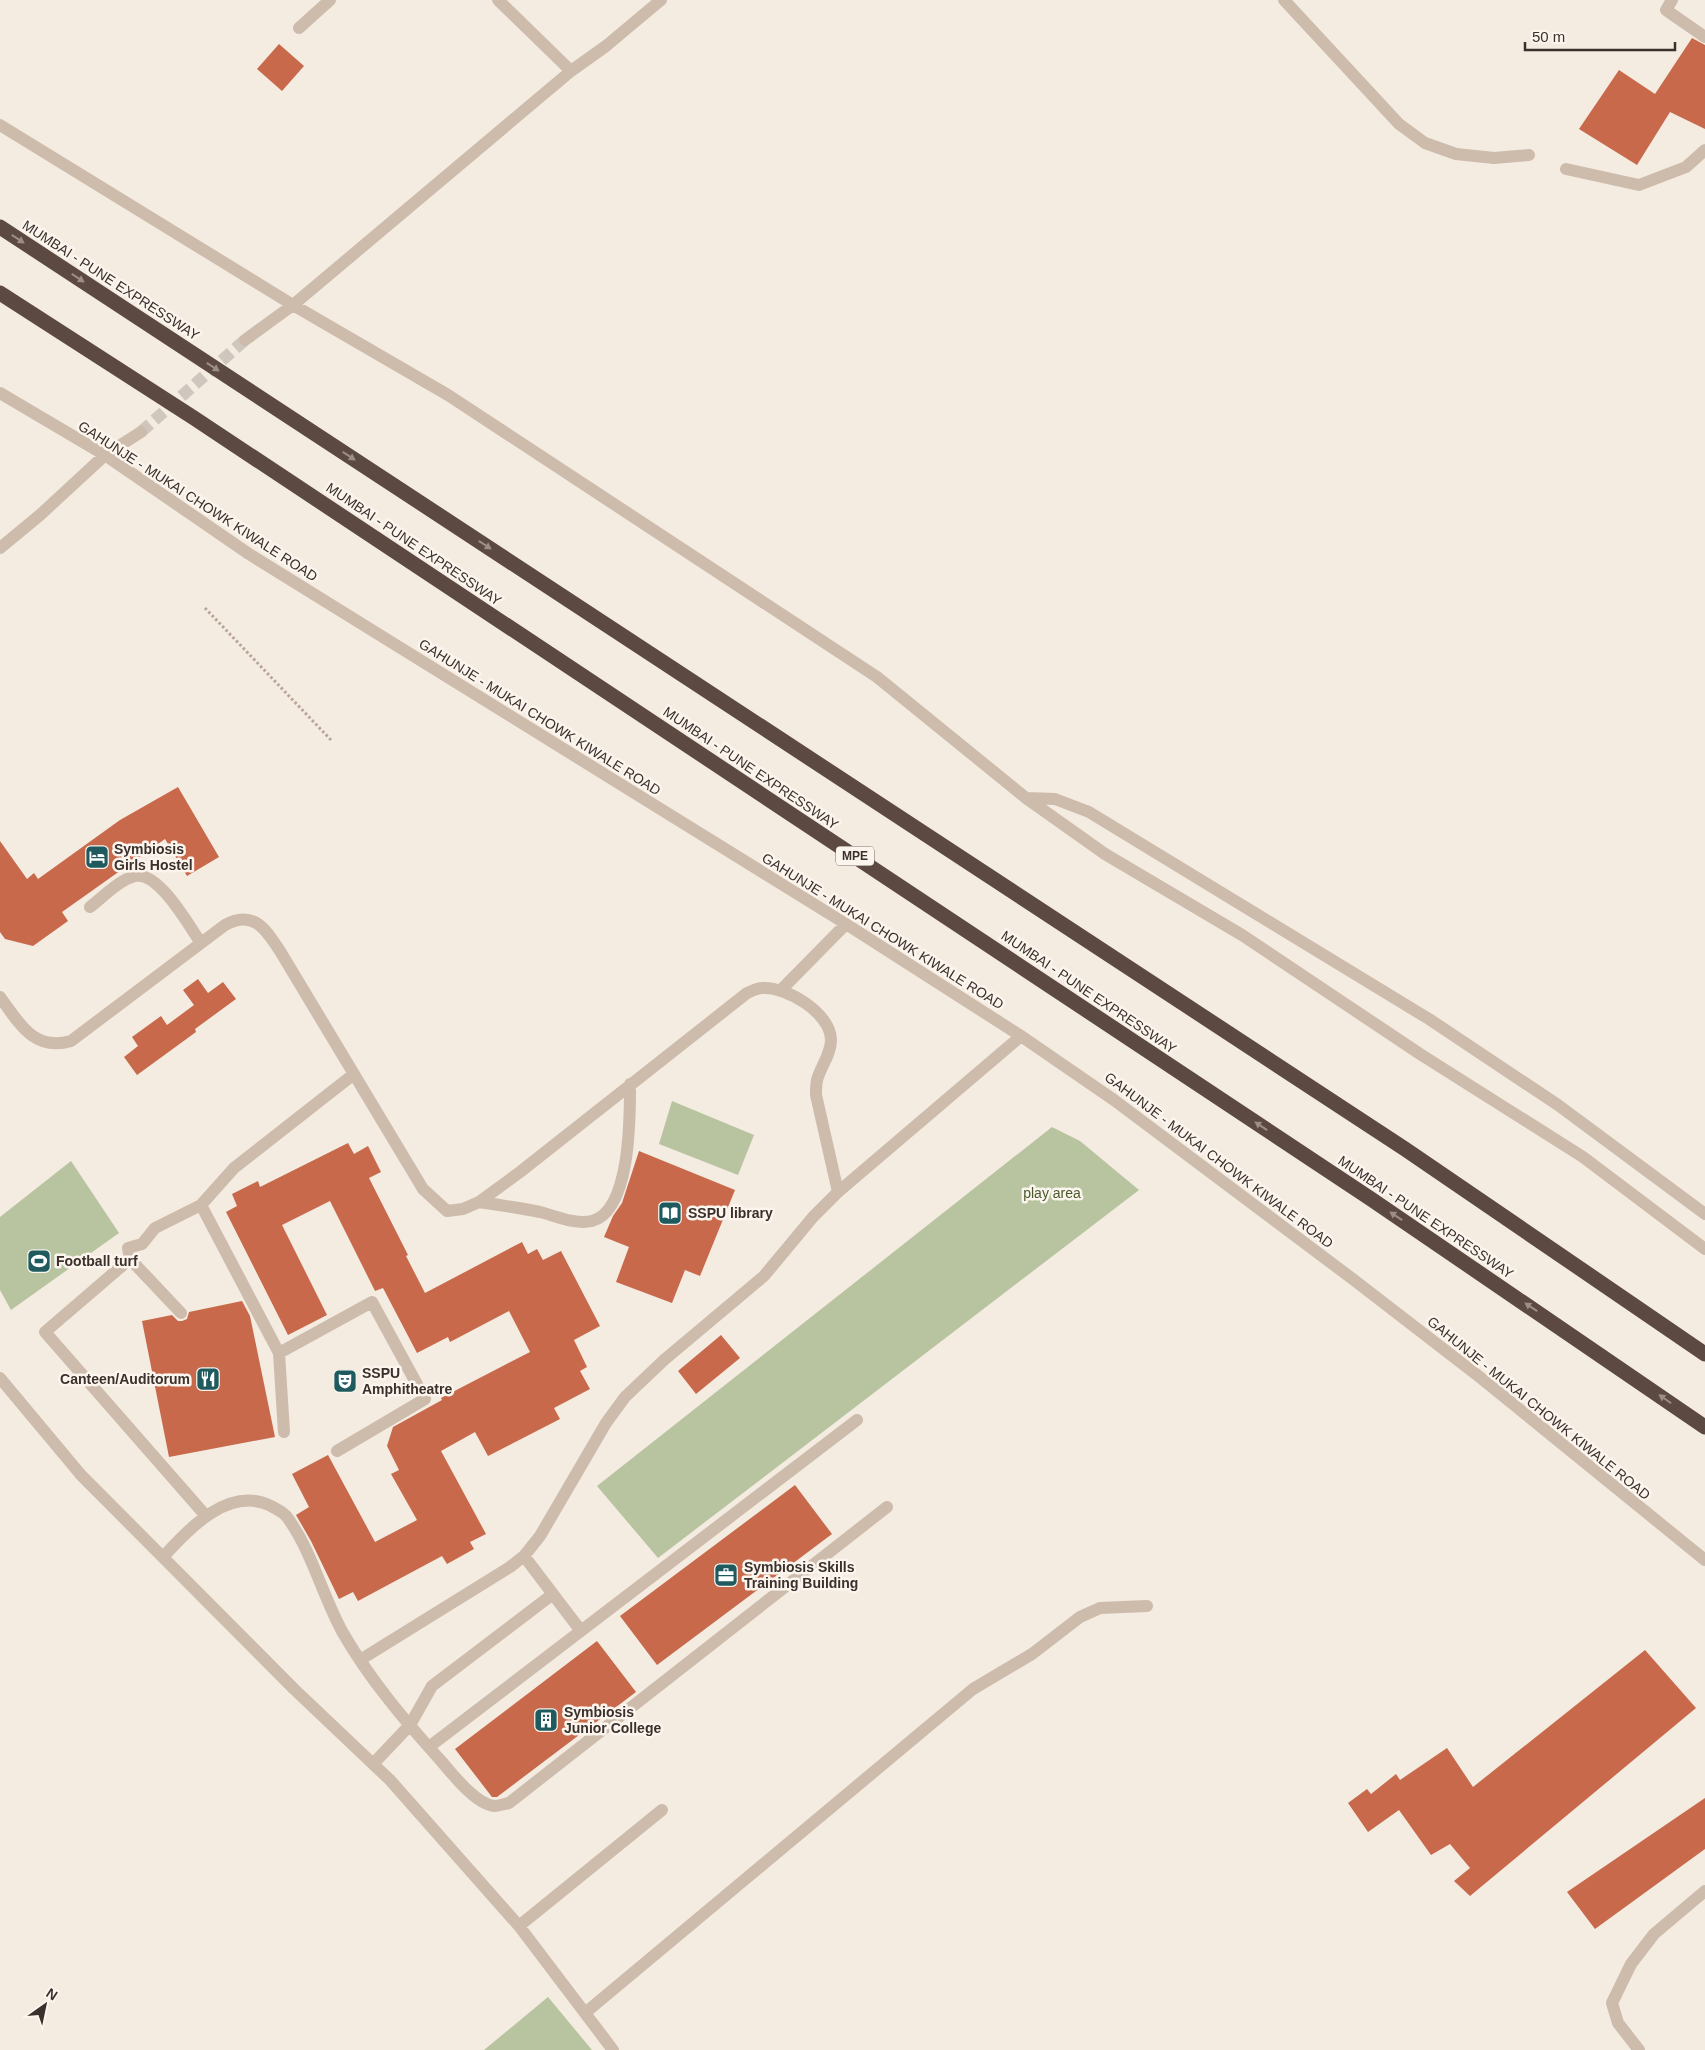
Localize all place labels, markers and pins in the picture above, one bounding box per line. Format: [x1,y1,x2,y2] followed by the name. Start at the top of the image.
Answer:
[114,841,193,873] place label: Symbiosis Girls Hostel
[84,844,110,870] hotel icon: Symbiosis Girls Hostel
[657,1200,683,1226] library icon: SSPU library
[688,1205,773,1221] place label: SSPU library
[26,1248,52,1274] sports icon: Football turf
[56,1253,138,1269] place label: Football turf
[362,1365,452,1397] place label: SSPU Amphitheatre
[195,1366,221,1392] restaurant icon: Canteen/Auditorum
[332,1368,358,1394] theatre icon: SSPU Amphitheatre
[60,1371,190,1387] place label: Canteen/Auditorum
[744,1559,858,1591] place label: Symbiosis Skills Training Building
[713,1562,739,1588] office icon: Symbiosis Skills Training Building
[564,1704,661,1736] place label: Symbiosis Junior College
[533,1707,559,1733] building icon: Symbiosis Junior College

